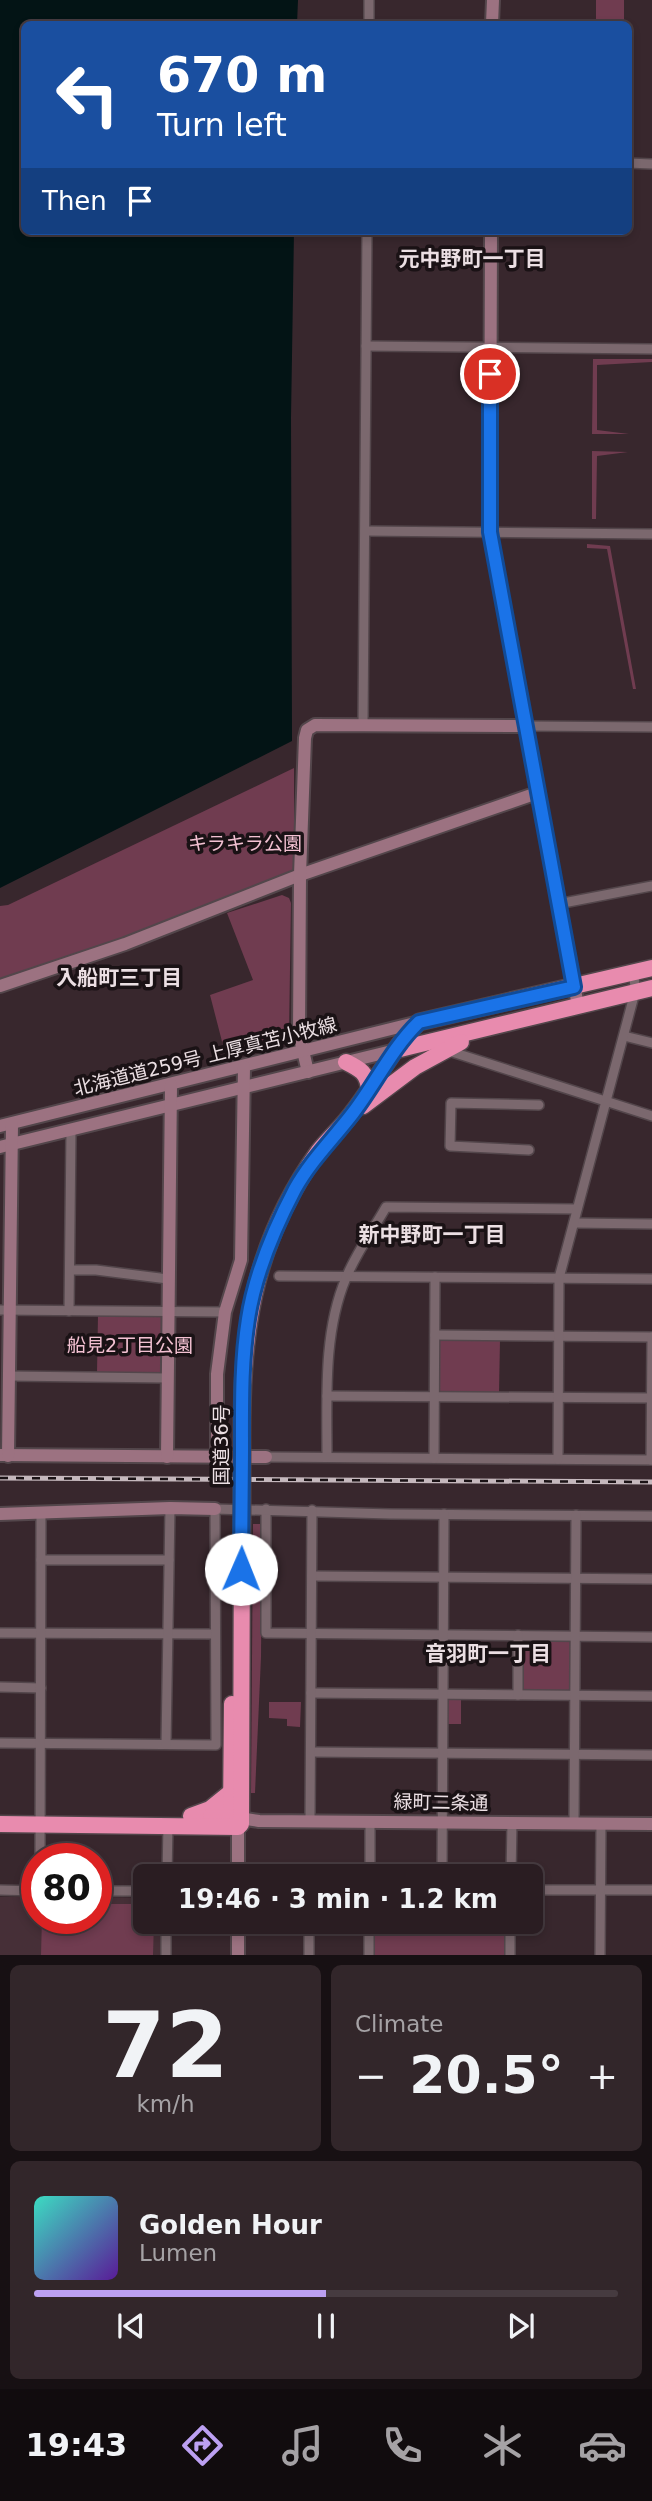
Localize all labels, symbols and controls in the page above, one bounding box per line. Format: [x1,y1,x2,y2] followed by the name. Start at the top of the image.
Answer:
[157,47,327,104] text: 670 m
[42,49,133,140] icon: left
[157,106,287,144] text: Turn left
[121,182,159,220] icon: arrive
[42,186,107,216] text: Then
[399,247,546,271] district label: 元中野町一丁目
[460,344,520,404] pin
[471,355,509,393] icon: arrive
[188,832,302,854] park label: キラキラ公園
[56,966,182,990] district label: 入船町三丁目
[71,1013,339,1099] street label: 北海道道259号 上厚真苫小牧線
[359,1223,506,1247] district label: 新中野町一丁目
[67,1334,193,1356] park label: 船見2丁目公園
[210,1404,232,1486] street label: 国道36号
[204,1532,278,1606] position arrow
[425,1642,551,1666] district label: 音羽町一丁目
[393,1790,489,1814] street label: 緑町二条通
[21,1843,112,1934] speed limit sign: 80
[178,1884,498,1914] text: 19:46 · 3 min · 1.2 km
[102,1993,229,2098] text: 72
[355,2011,444,2037] text: Climate
[409,2045,564,2105] text: 20.5°
[355,2054,387,2098] text: −
[586,2054,618,2098] text: +
[136,2091,195,2117] text: km/h
[139,2210,322,2240] text: Golden Hour
[139,2240,217,2266] text: Lumen
[112,2307,150,2345] icon: previous
[307,2307,345,2345] icon: pause
[502,2307,540,2345] icon: next
[178,2421,227,2470] icon: directions
[278,2421,327,2470] icon: music
[378,2421,427,2470] icon: phone
[478,2421,527,2470] icon: climate
[578,2421,627,2470] icon: car
[25,2426,127,2464] text: 19:43

